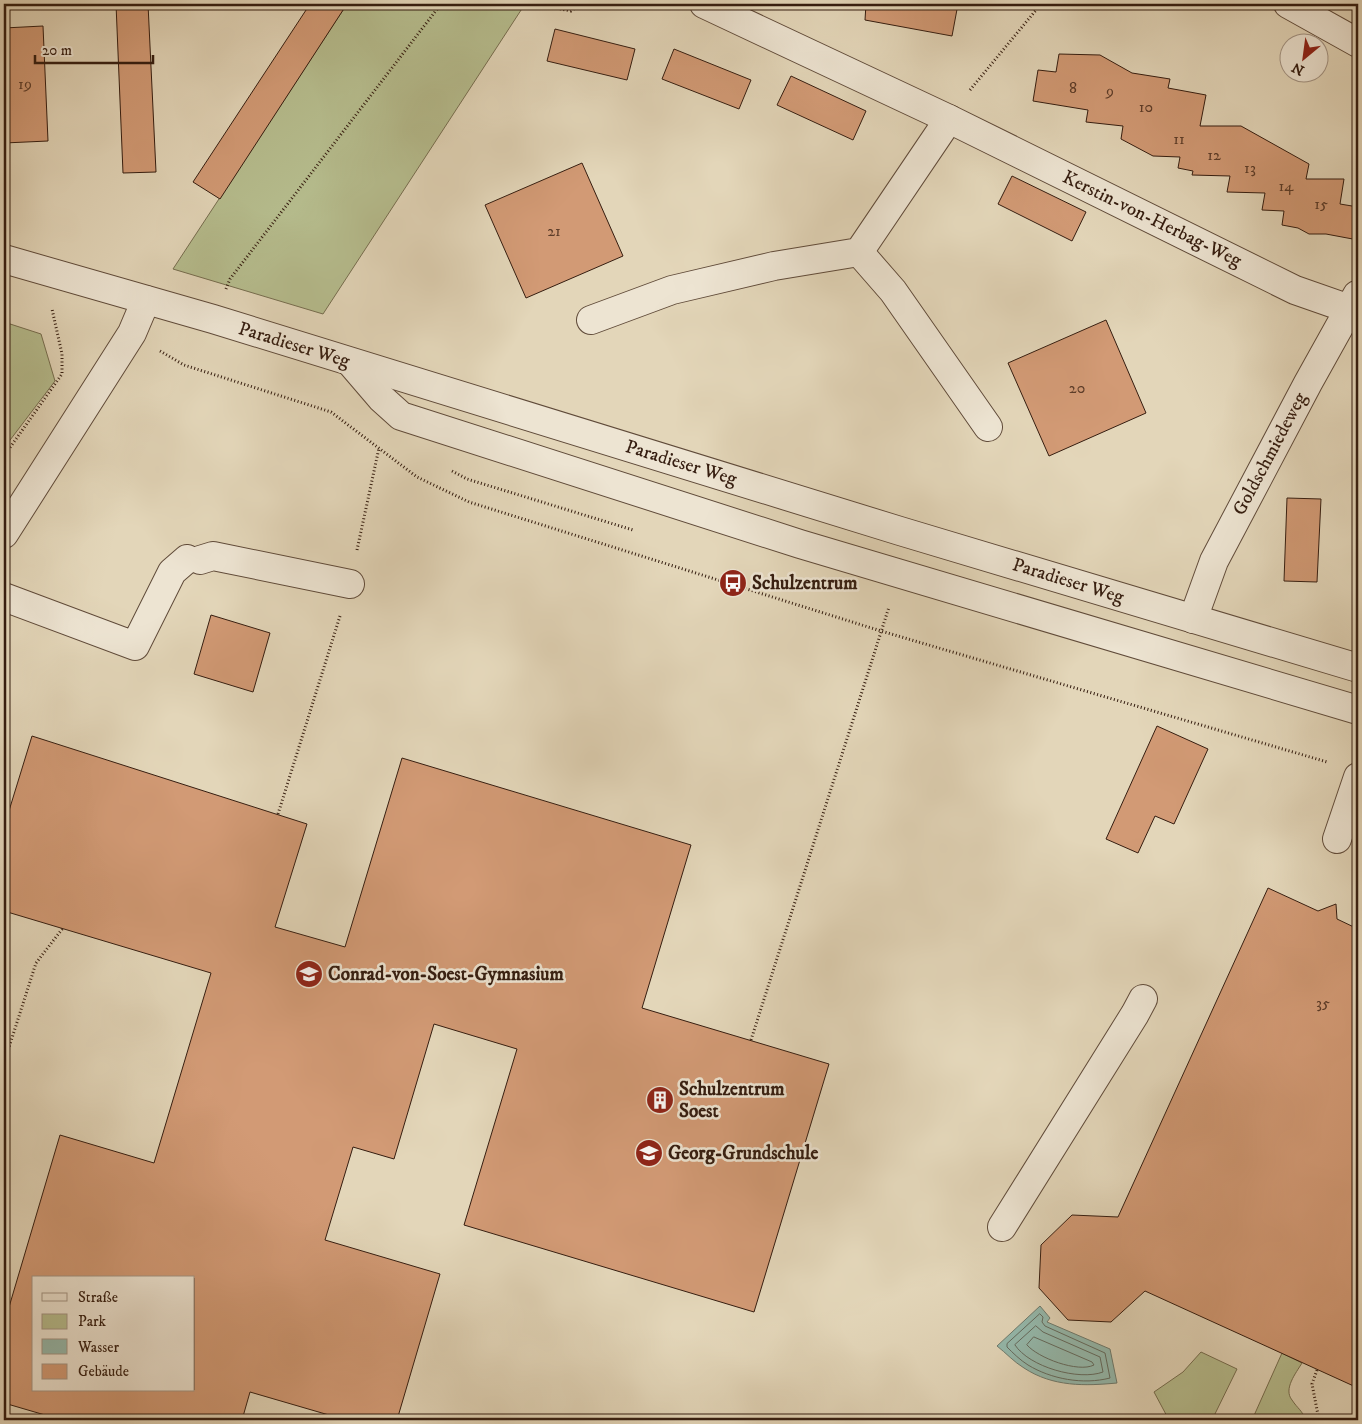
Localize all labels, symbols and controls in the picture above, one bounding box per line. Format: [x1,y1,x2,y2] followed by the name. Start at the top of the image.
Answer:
[35,32,152,64] scale bar
[1280,32,1330,82] north arrow
[42,41,72,60] text: 20 m
[1288,58,1308,79] text: N
[18,74,32,94] house number: 19
[1069,78,1077,98] house number: 8
[1105,81,1114,101] house number: 9
[1139,97,1153,117] house number: 10
[1173,129,1185,149] house number: 11
[1207,145,1221,165] house number: 12
[1244,158,1256,178] house number: 13
[1059,166,1246,273] street label: Kerstin-von-Herbag-Weg
[1278,176,1294,196] house number: 14
[1314,194,1328,214] house number: 15
[547,221,561,241] house number: 21
[235,317,353,373] street label: Paradieser Weg
[1069,378,1085,398] house number: 20
[1228,388,1312,519] street label: Goldschmiedeweg
[622,435,740,491] street label: Paradieser Weg
[1009,553,1127,609] street label: Paradieser Weg
[718,568,748,598] bus stop icon: Schulzentrum
[752,572,858,595] place label: Schulzentrum
[294,959,324,989] school or university icon: Conrad-von-Soest-Gymnasium
[328,963,564,986] place label: Conrad-von-Soest-Gymnasium
[1316,993,1330,1013] house number: 35
[679,1078,785,1123] place label: Schulzentrum Soest
[645,1085,675,1115] building icon: Schulzentrum Soest
[634,1138,664,1168] school or university icon: Georg-Grundschule
[668,1142,818,1165] place label: Georg-Grundschule
[32,1276,195,1392] legend
[78,1288,118,1307] text: Straße
[78,1312,107,1331] text: Park
[77,1338,119,1357] text: Wasser
[78,1362,129,1381] text: Gebäude

